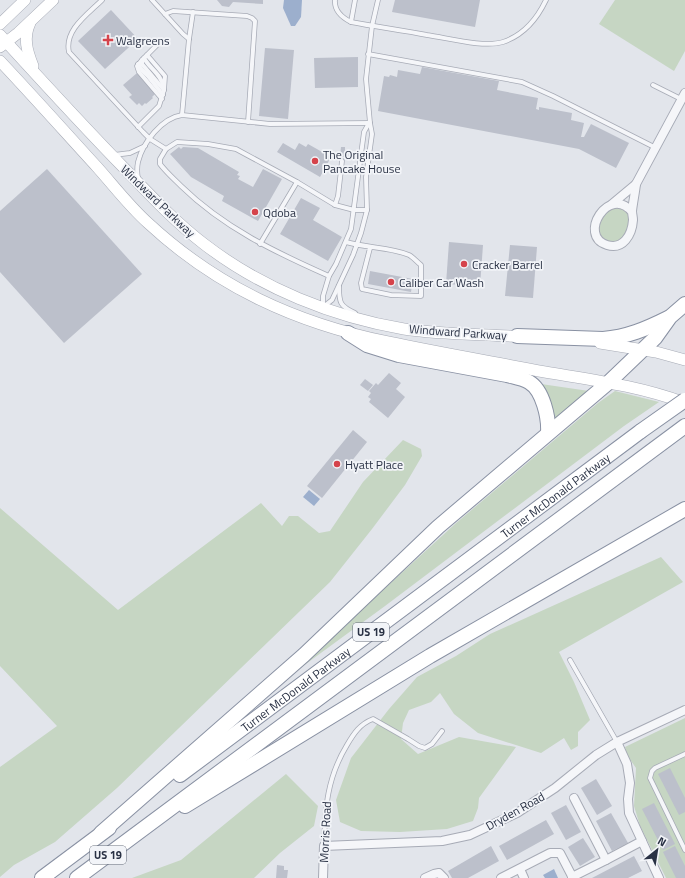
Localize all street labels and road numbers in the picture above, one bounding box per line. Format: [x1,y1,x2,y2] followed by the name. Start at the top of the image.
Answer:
[116,160,200,242] street label: Windward Parkway
[408,319,508,345] street label: Windward Parkway
[496,448,614,542] street label: Turner McDonald Parkway
[353,623,389,641] road number: US 19
[237,642,354,736] street label: Turner McDonald Parkway
[482,787,548,835] street label: Dryden Road
[314,801,336,863] street label: Morris Road
[90,846,126,864] road number: US 19

